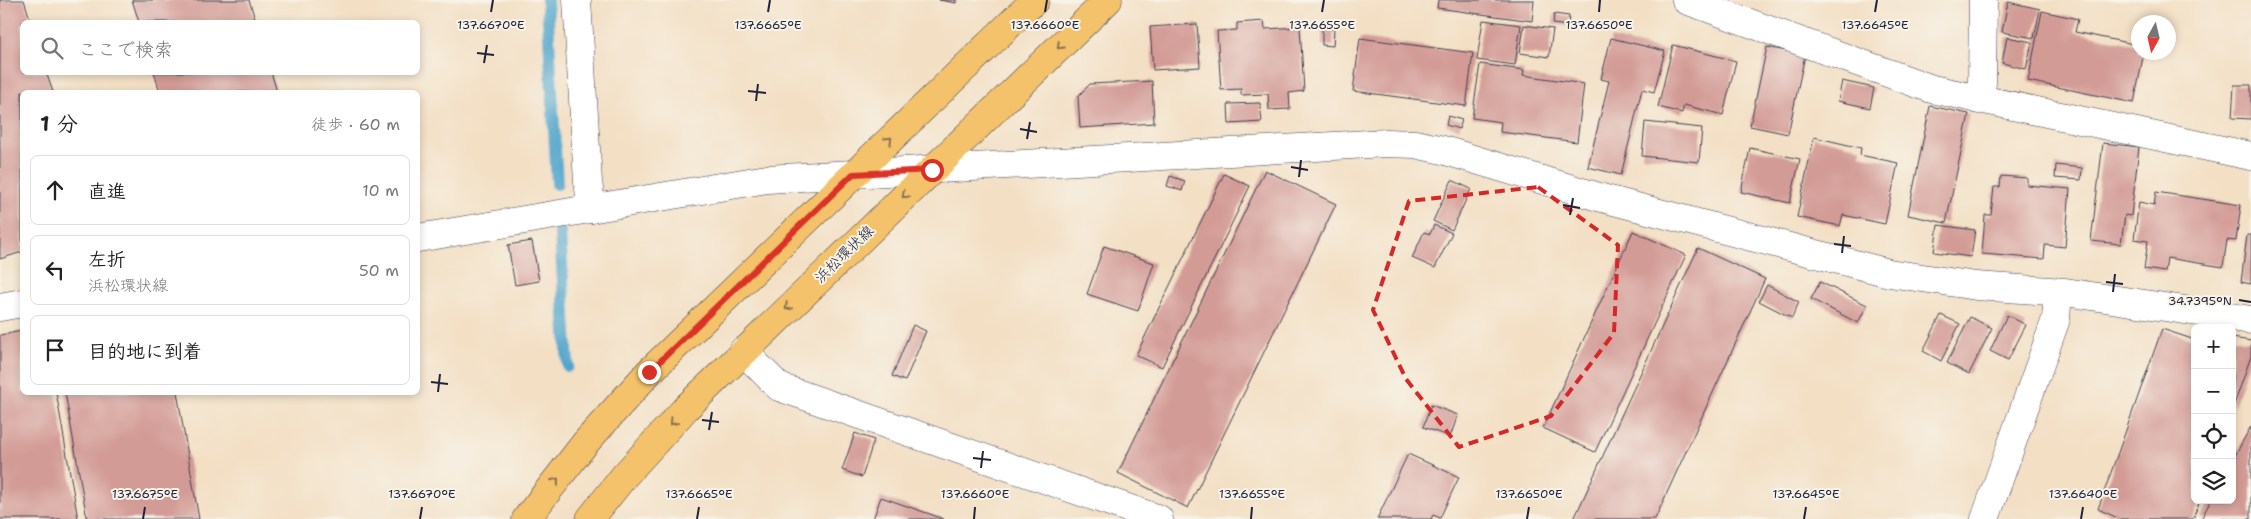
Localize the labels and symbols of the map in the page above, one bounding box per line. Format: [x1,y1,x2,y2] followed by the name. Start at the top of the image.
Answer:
[2131,15,2176,60] north arrow
[457,17,525,33] text: 137.6670°E
[734,17,802,33] text: 137.6665°E
[1011,17,1079,33] text: 137.6660°E
[1289,17,1355,33] text: 137.6655°E
[1565,17,1633,33] text: 137.6650°E
[1841,17,1909,33] text: 137.6645°E
[1057,40,1066,49] one-way arrow
[884,136,893,145] one-way arrow
[921,159,944,182] route start
[902,189,911,198] one-way arrow
[810,221,878,287] street label: 浜松環状線
[2168,293,2232,309] text: 34.7395°N
[785,301,794,310] one-way arrow
[638,361,661,384] route end
[670,417,679,426] one-way arrow
[550,477,559,486] one-way arrow
[112,486,178,502] text: 137.6675°E
[388,486,456,502] text: 137.6670°E
[665,486,733,502] text: 137.6665°E
[941,486,1009,502] text: 137.6660°E
[1219,486,1285,502] text: 137.6655°E
[1495,486,1563,502] text: 137.6650°E
[1772,486,1840,502] text: 137.6645°E
[2049,486,2117,502] text: 137.6640°E

